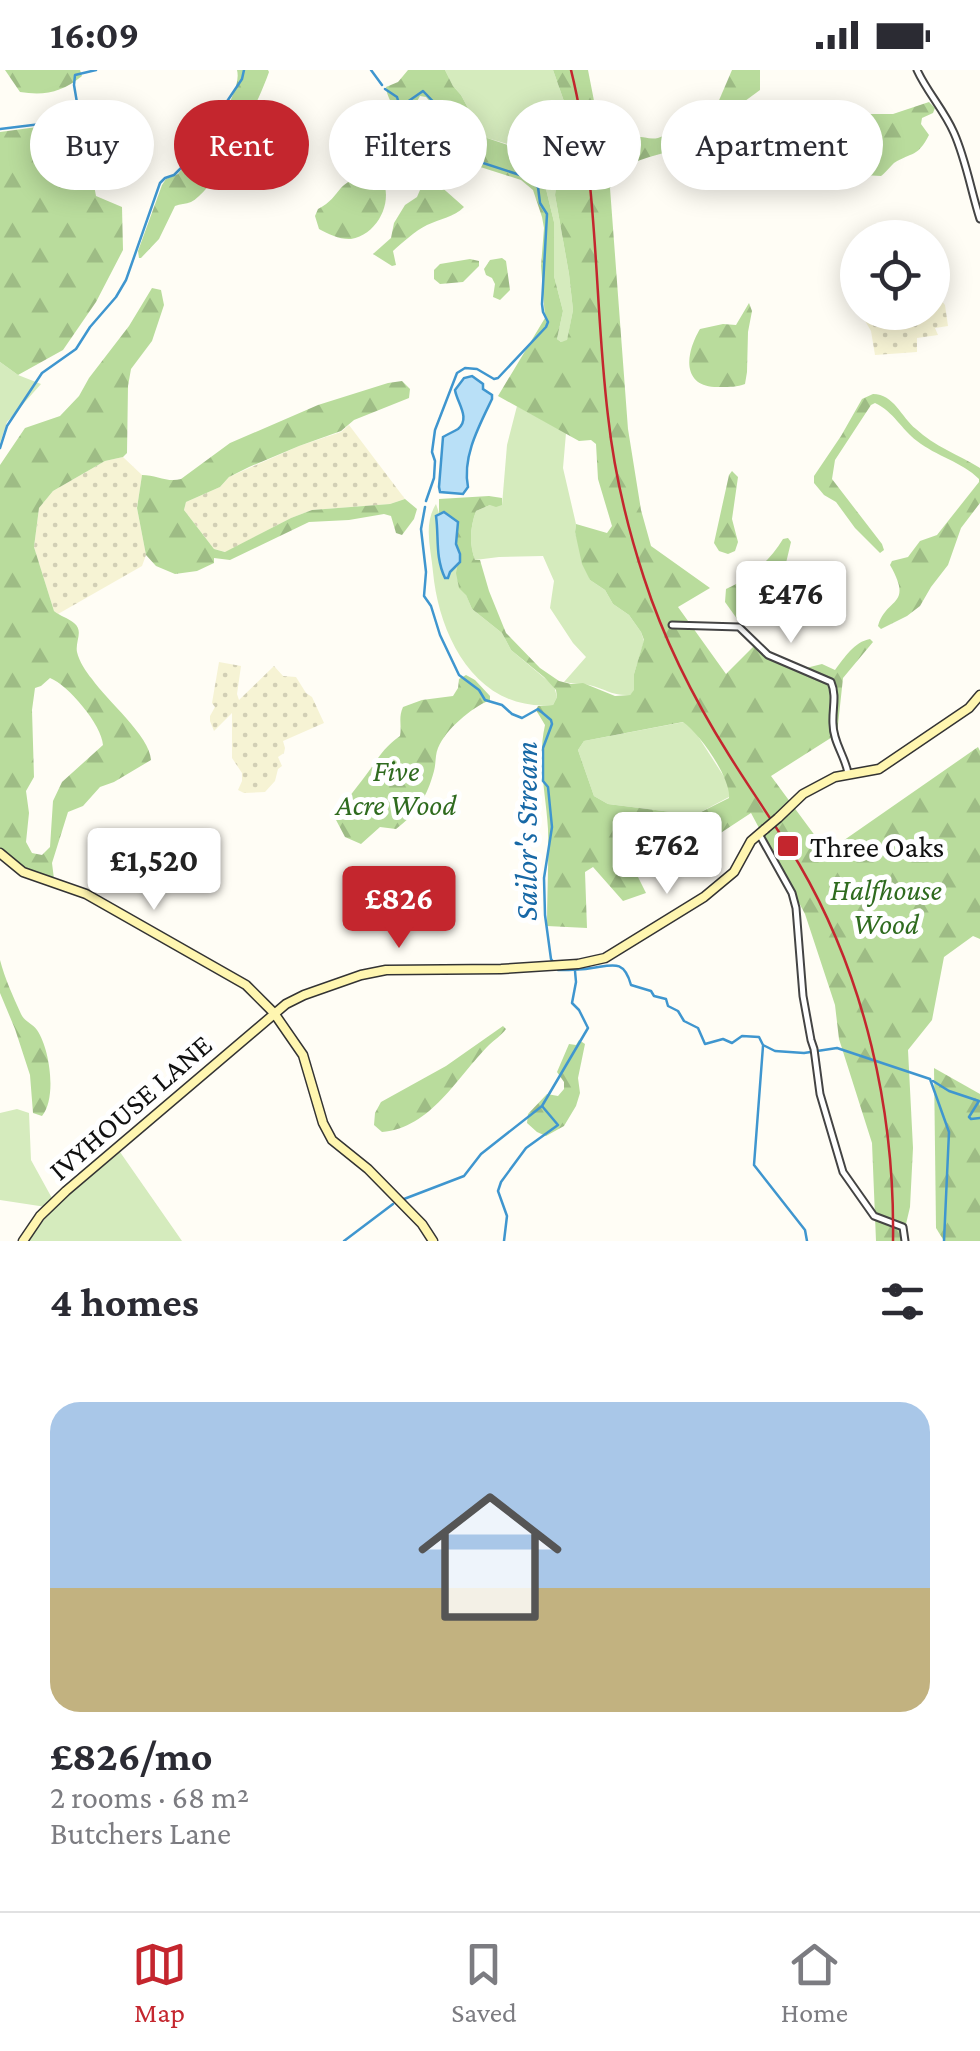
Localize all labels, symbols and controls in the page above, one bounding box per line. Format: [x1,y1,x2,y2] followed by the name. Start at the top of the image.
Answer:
[50,14,139,56] text: 16:09
[30,100,154,190] chip: Buy
[174,100,309,190] chip: Rent
[329,100,487,190] chip: Filters
[507,100,641,190] chip: New
[661,100,883,190] chip: Apartment
[840,220,950,330] map controls
[840,220,950,330] button: locate
[732,561,850,646] pin: £476
[758,575,824,611] text: £476
[508,741,544,921] water label: Sailor's Stream
[334,754,457,821] park label: Five Acre Wood
[608,812,726,897] pin: £762
[635,826,699,862] text: £762
[73,828,235,913] pin: £1,520
[810,830,944,863] place label: Three Oaks
[775,833,801,859] marker: Three Oaks
[110,842,198,878] text: £1,520
[340,866,458,951] pin: £826
[830,873,942,940] park label: Halfhouse Wood
[364,880,434,916] text: £826
[42,1028,218,1186] street label: IVYHOUSE LANE
[875,1274,930,1329] icon: filters
[50,1278,199,1325] text: 4 homes
[400,1467,580,1647] icon: home
[50,1732,213,1779] text: £826/mo
[50,1779,249,1815] text: 2 rooms · 68 m²
[50,1815,231,1851] text: Butchers Lane
[132,1937,187,2028] tab: Map
[451,1937,517,2028] tab: Saved
[781,1937,848,2028] tab: Home

